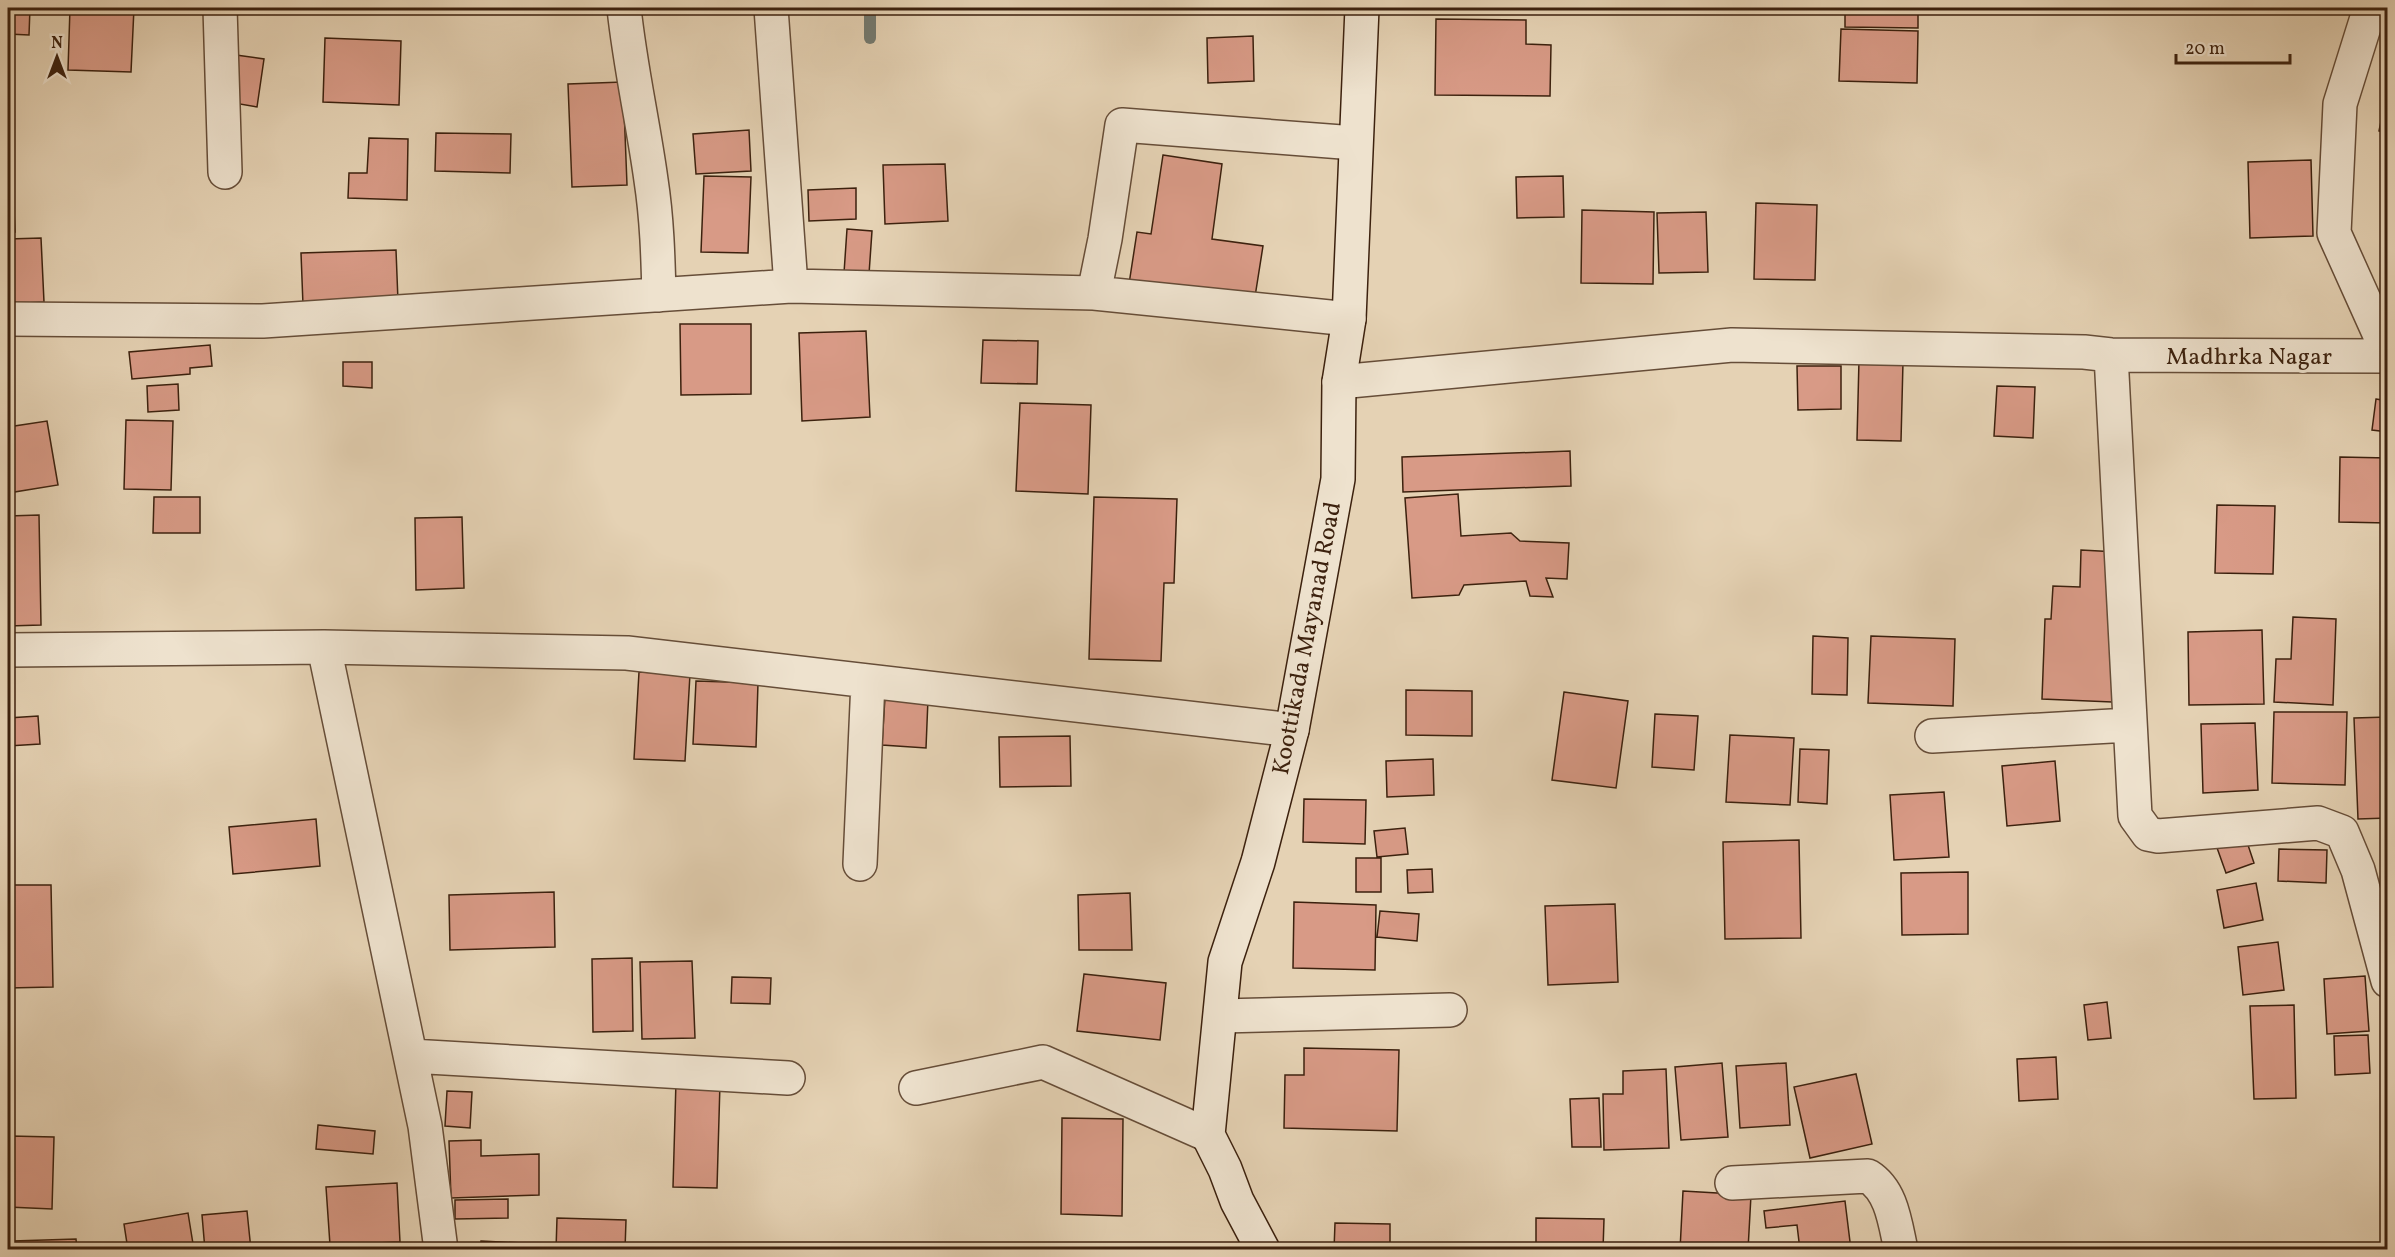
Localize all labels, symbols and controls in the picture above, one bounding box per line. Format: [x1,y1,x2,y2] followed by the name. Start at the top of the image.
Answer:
[27,27,87,87] north arrow
[2176,27,2290,65] scale bar
[51,33,63,55] text: N
[2185,37,2225,62] text: 20 m
[2166,341,2332,375] street label: Madhrka Nagar
[1265,499,1351,778] street label: Koottikada Mayanad Road

